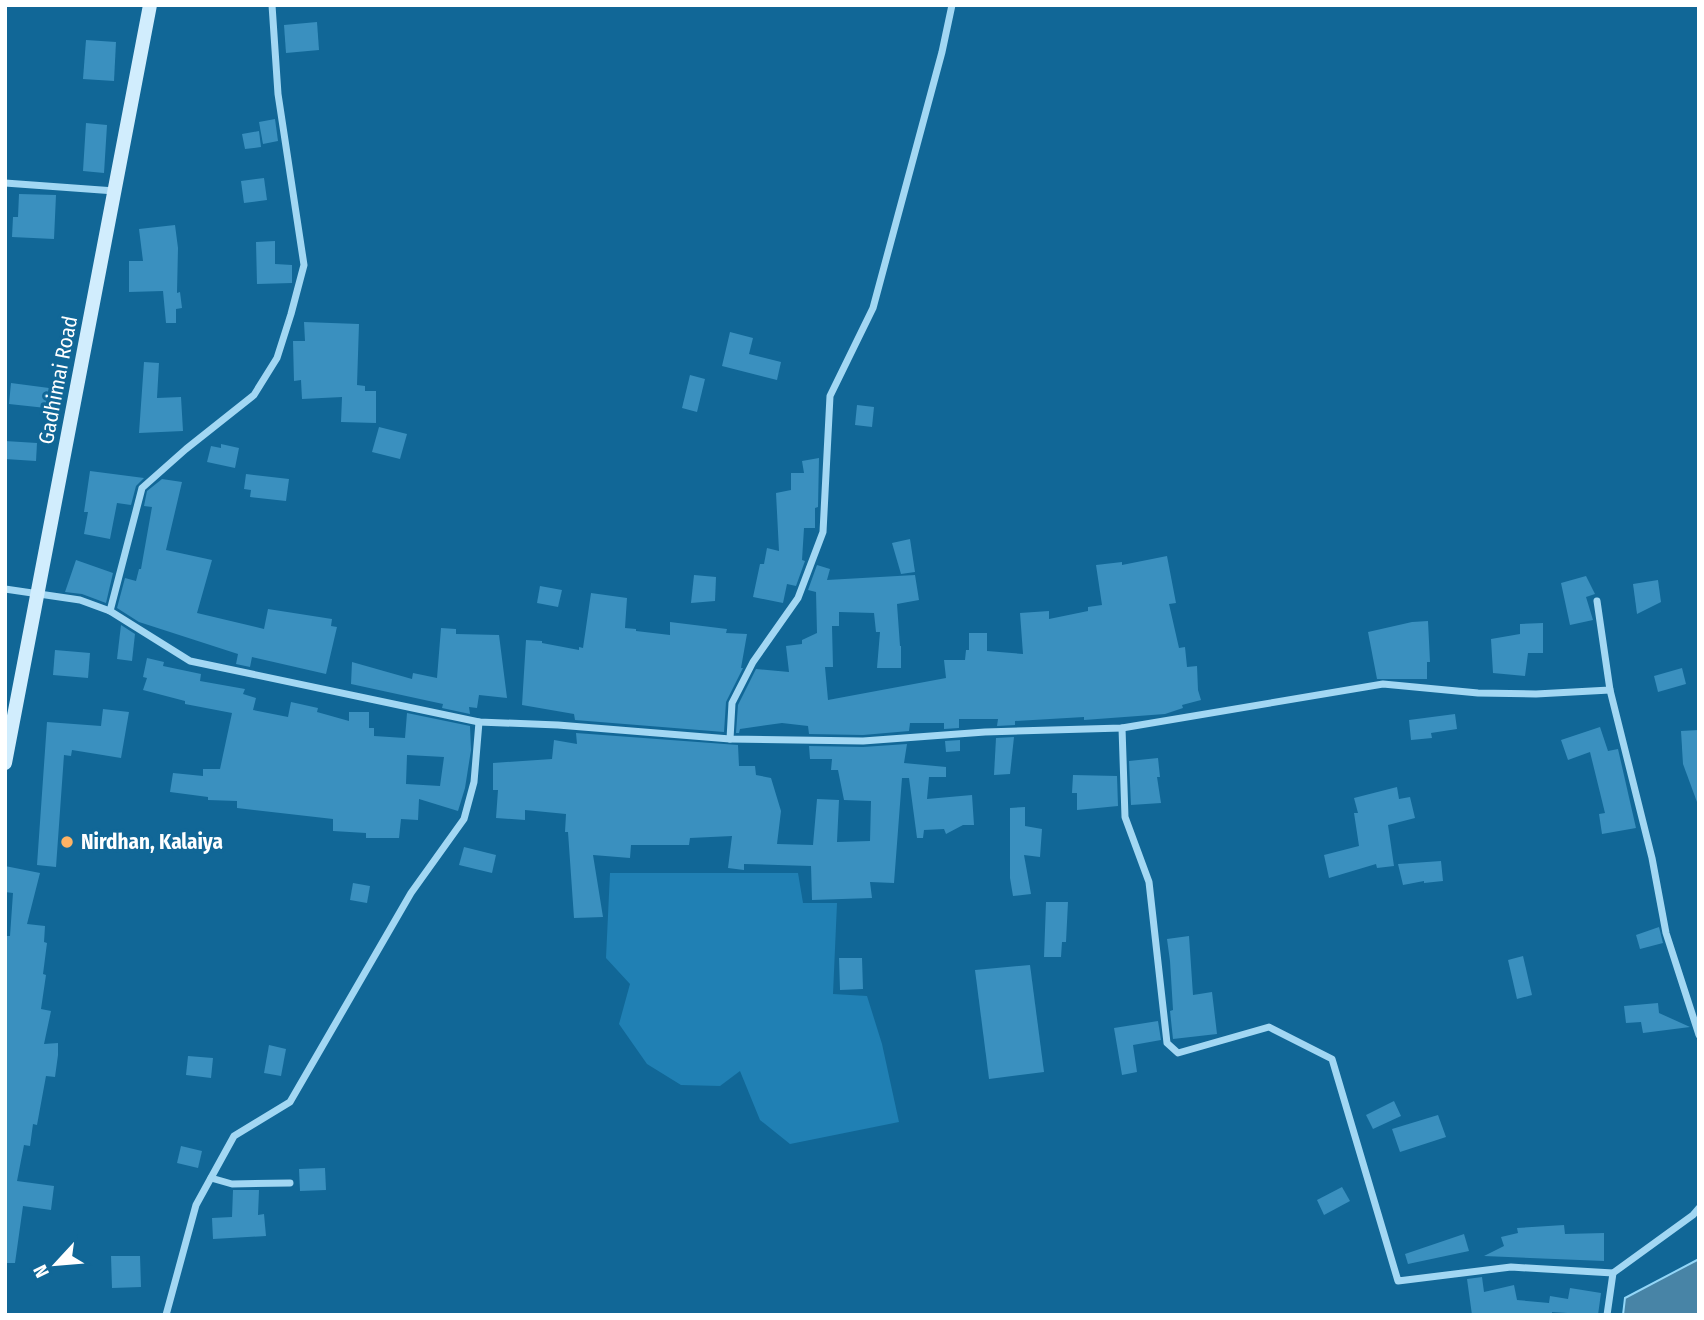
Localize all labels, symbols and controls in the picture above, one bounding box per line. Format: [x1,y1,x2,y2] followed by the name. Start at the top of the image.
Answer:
[33,314,83,446] street label: Gadhimai Road
[81,829,223,855] place label: Nirdhan, Kalaiya
[59,834,75,850] marker: Nirdhan, Kalaiya
[21,1229,91,1299] north arrow
[28,1261,54,1281] text: N

